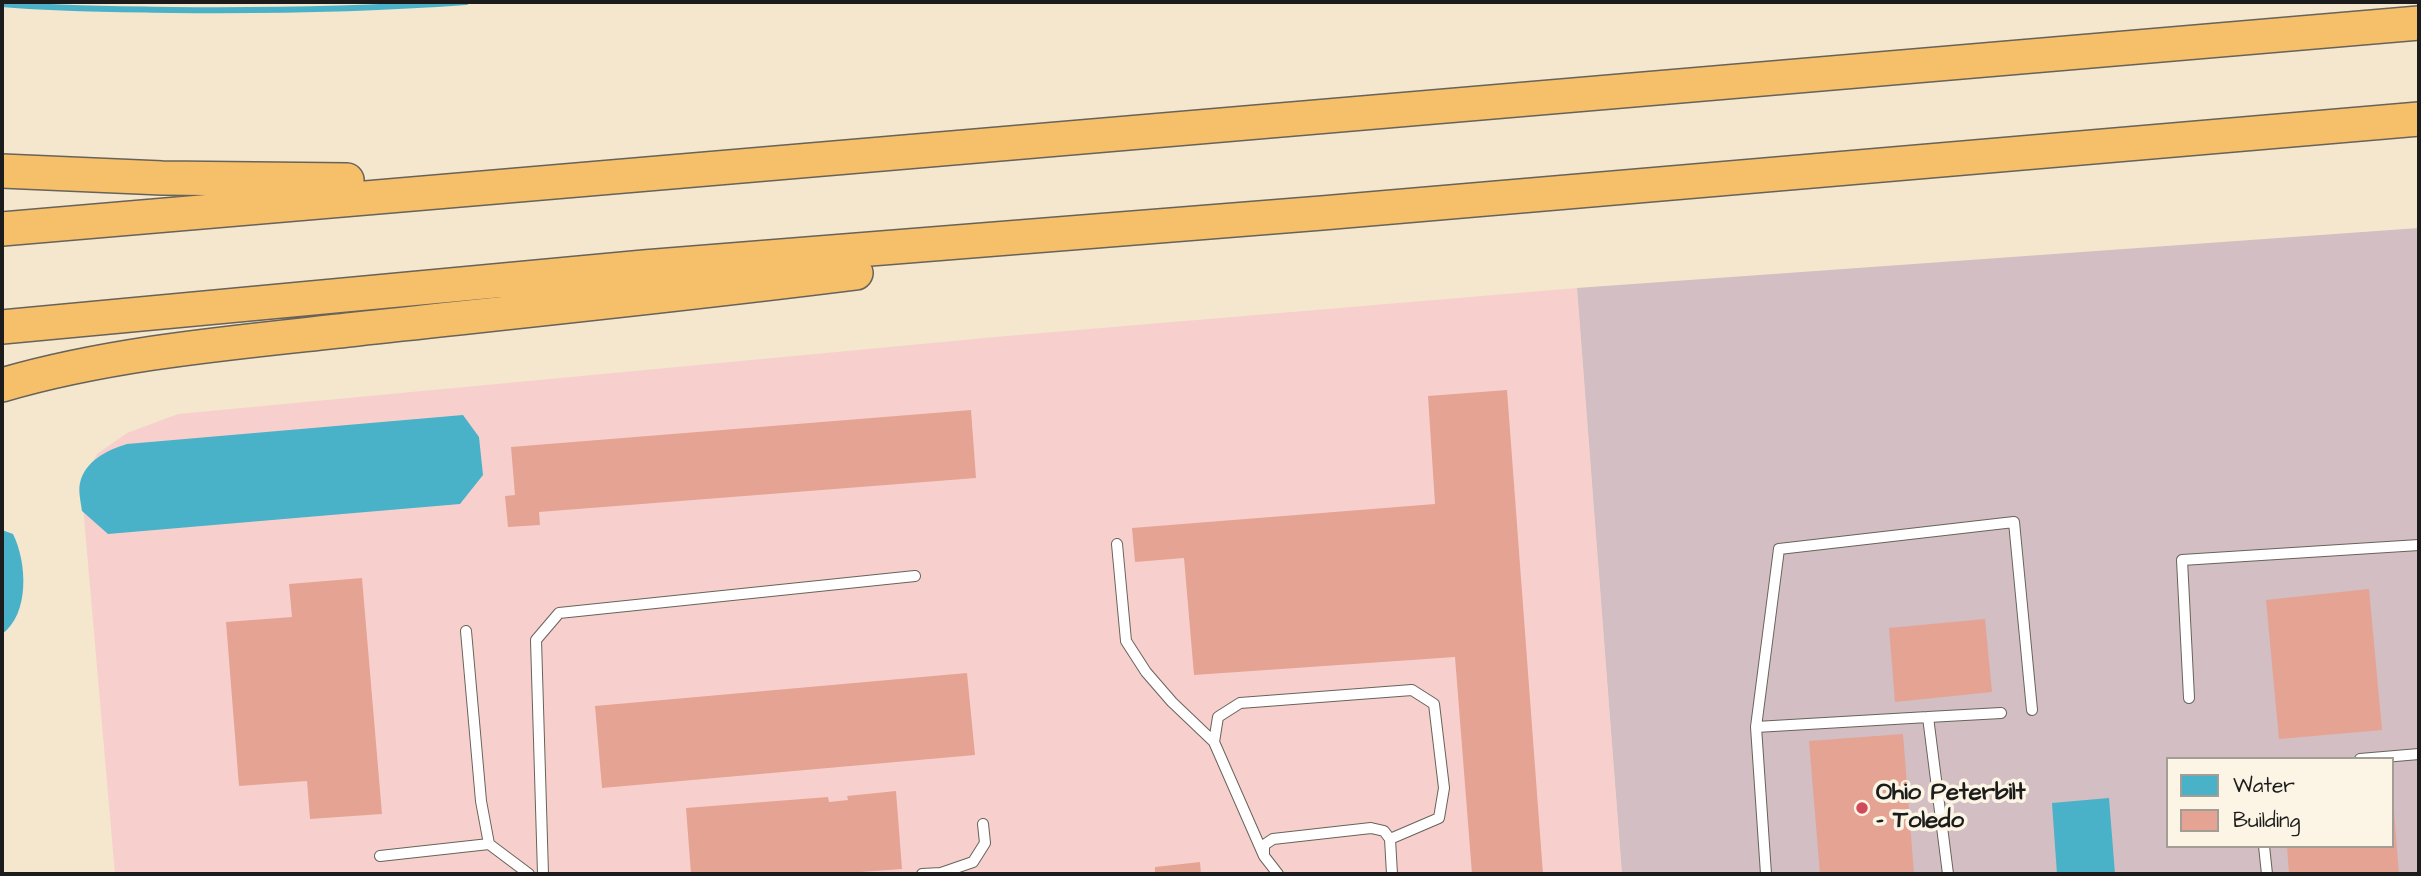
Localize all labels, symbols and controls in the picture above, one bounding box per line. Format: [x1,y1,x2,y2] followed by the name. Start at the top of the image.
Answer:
[2166,757,2393,848] legend
[2233,771,2295,800] text: Water
[1876,780,2026,836] place label: Ohio Peterbilt - Toledo
[1854,800,1870,816] marker: Ohio Peterbilt - Toledo
[2233,806,2300,835] text: Building

